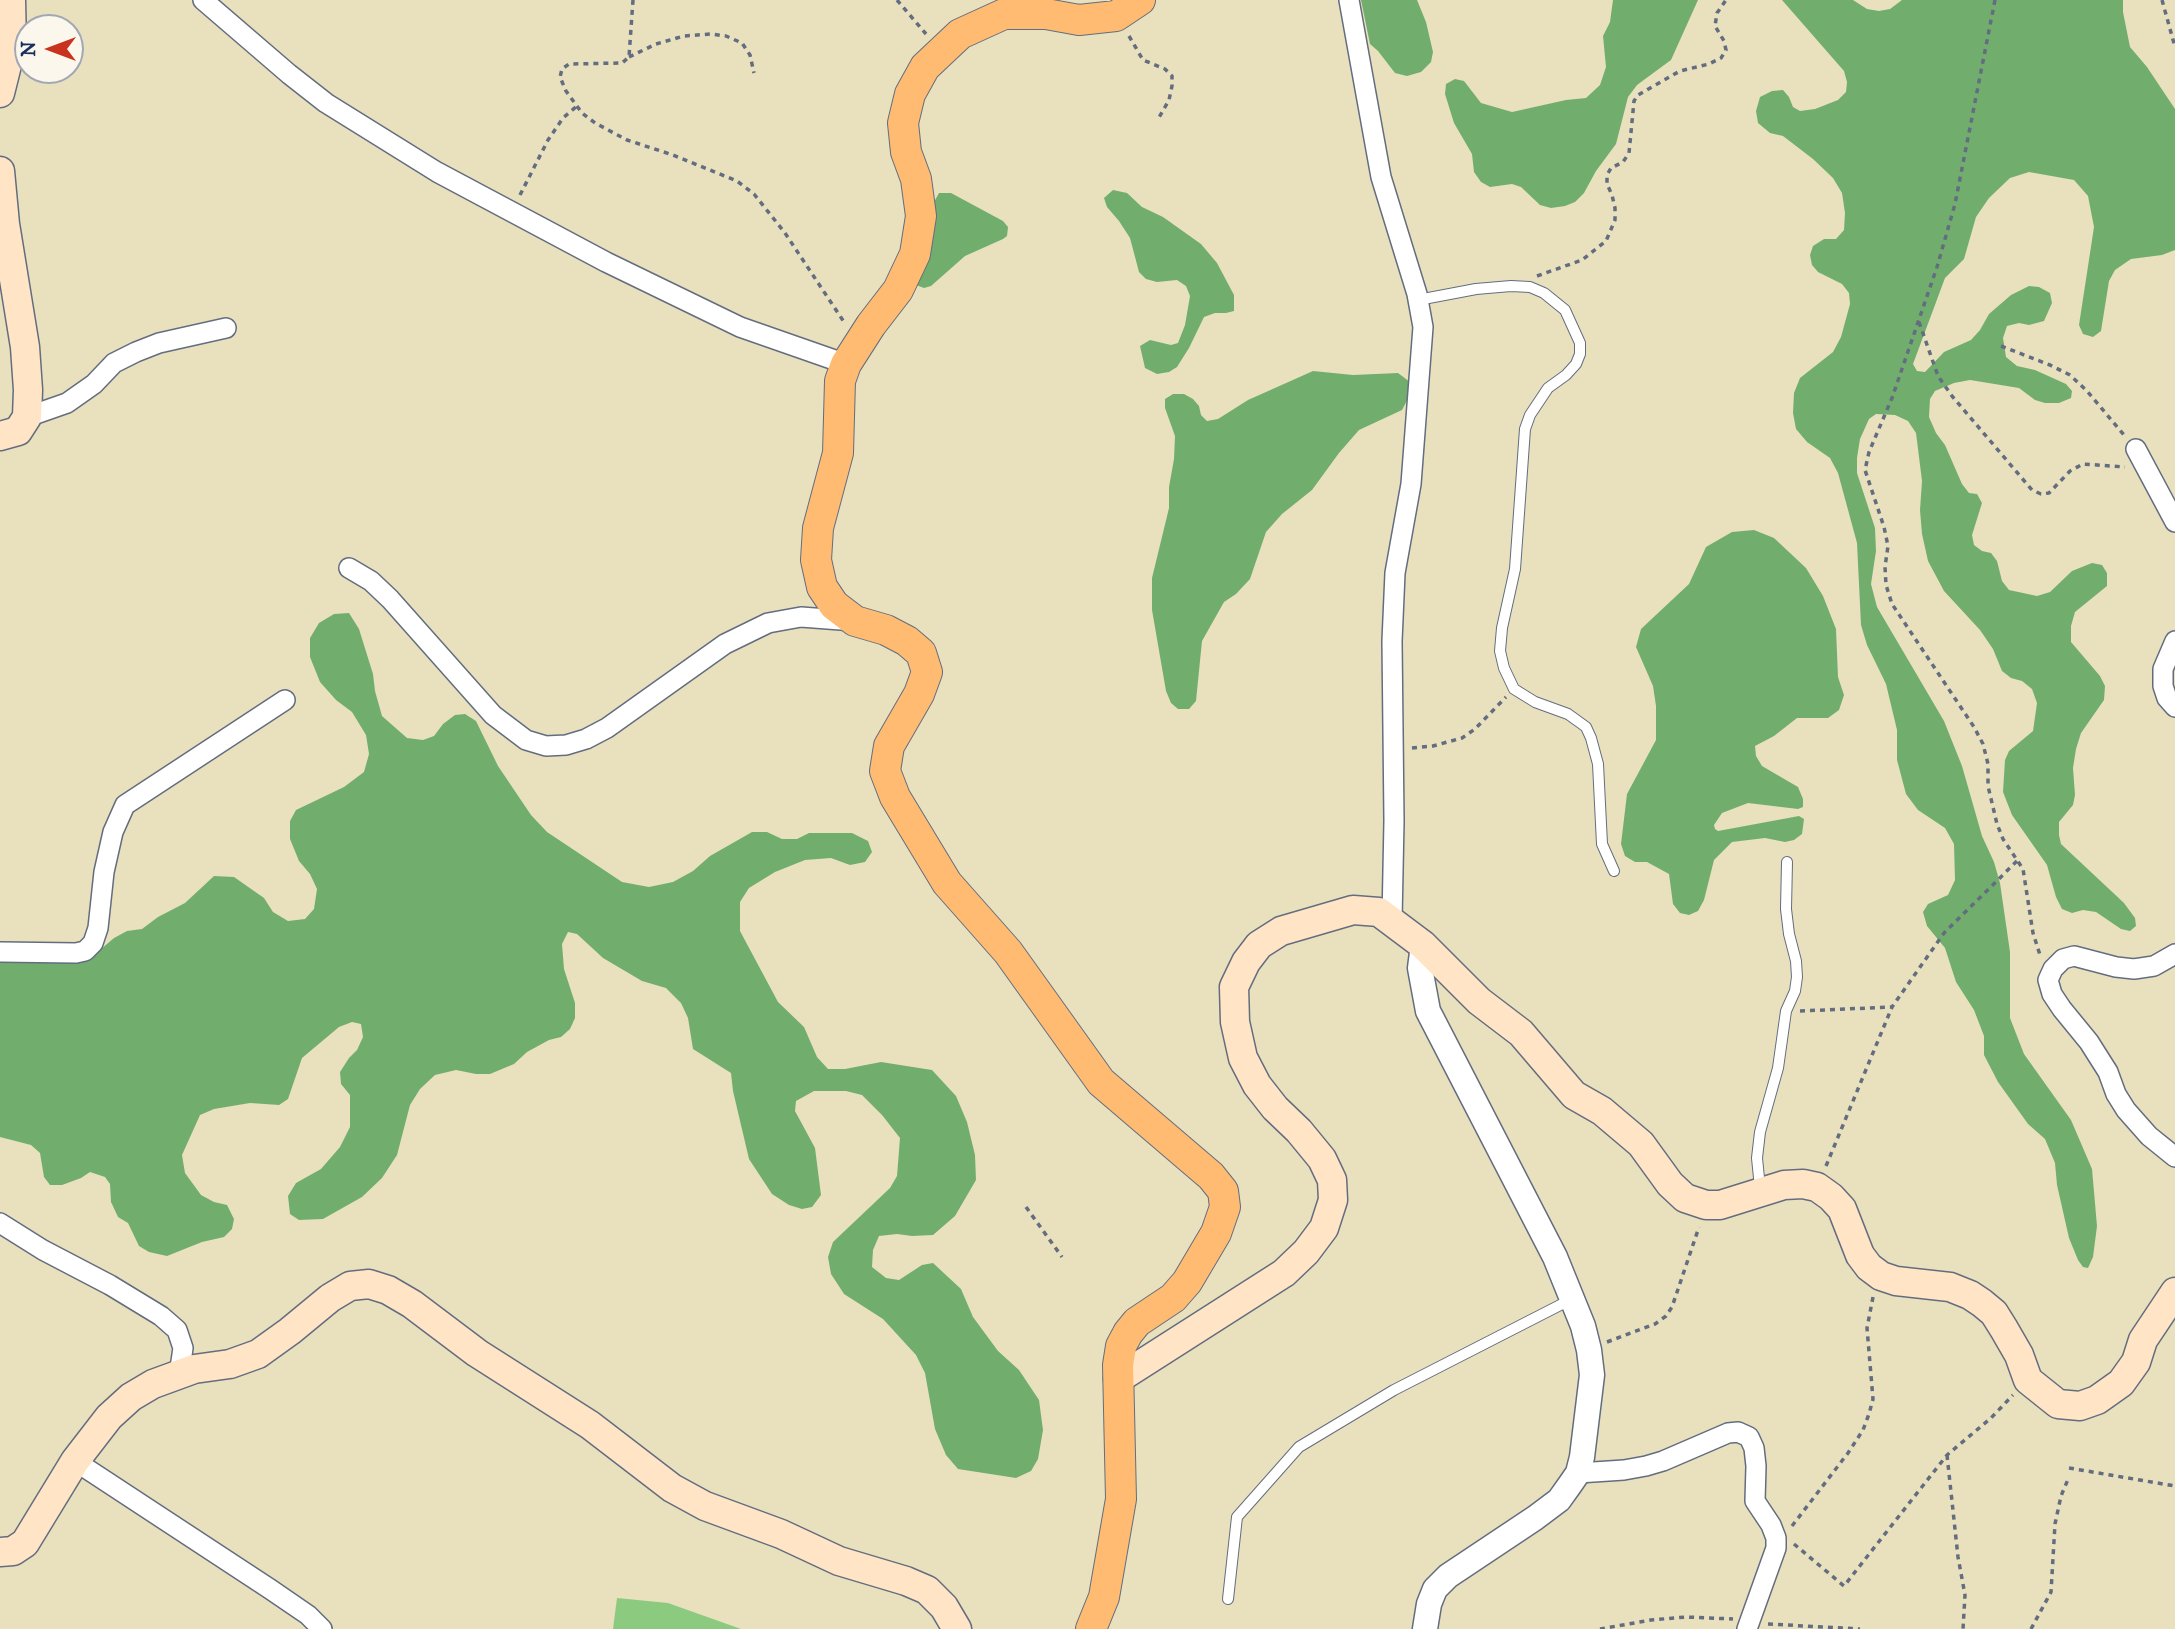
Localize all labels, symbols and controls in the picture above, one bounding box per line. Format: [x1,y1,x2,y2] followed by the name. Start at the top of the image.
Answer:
[14,14,84,84] north arrow
[18,41,41,57] text: N

